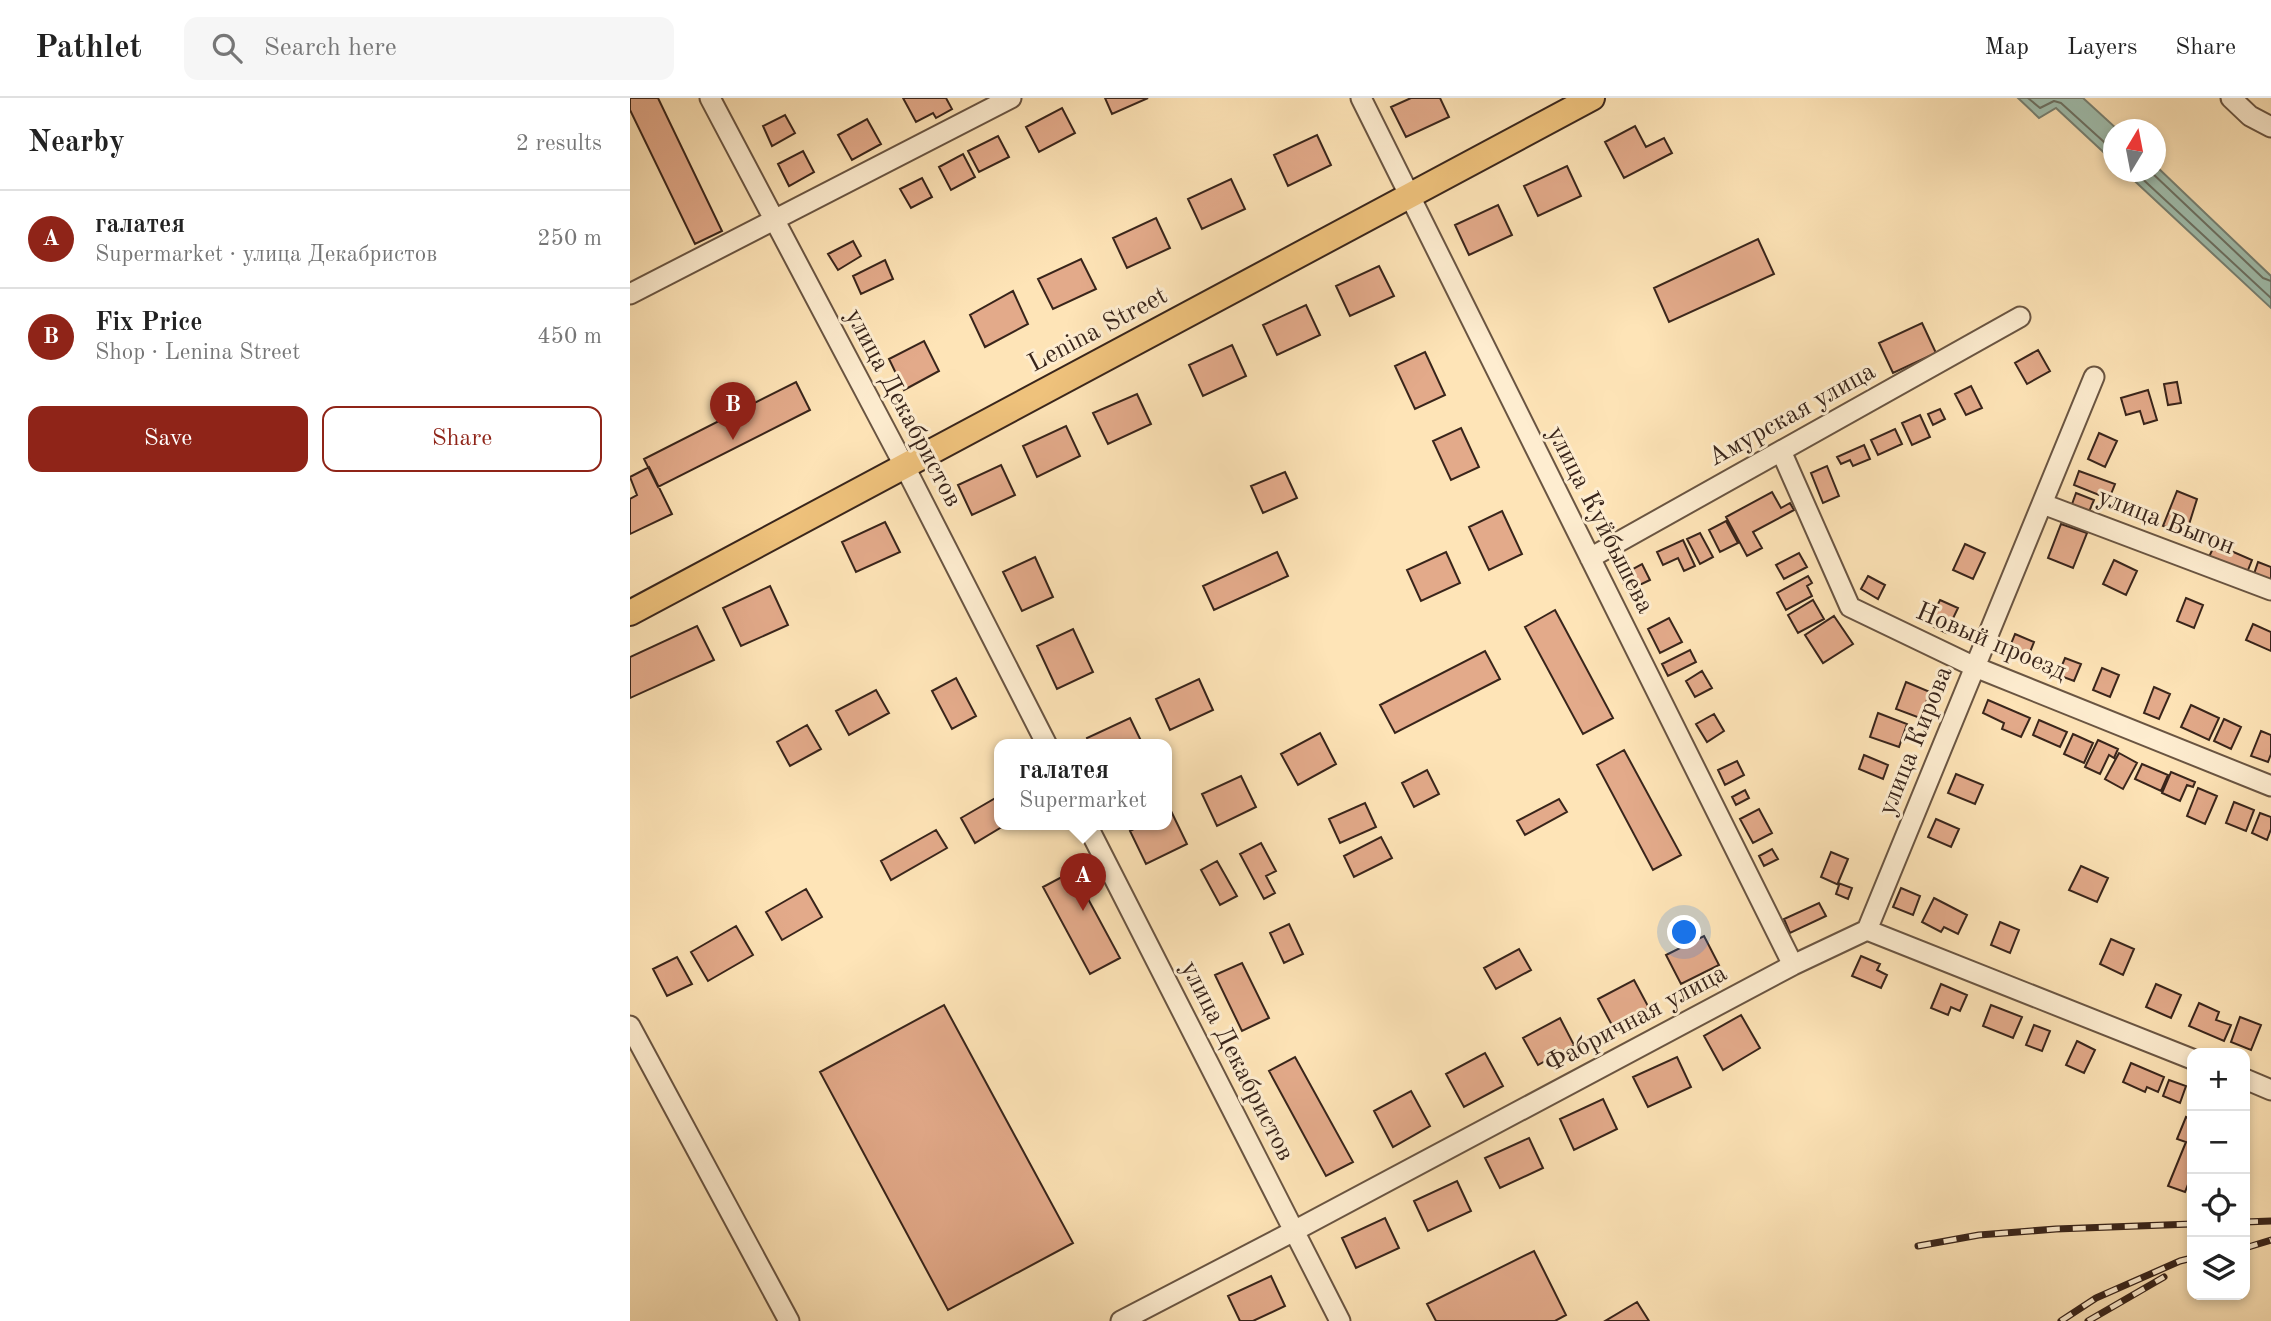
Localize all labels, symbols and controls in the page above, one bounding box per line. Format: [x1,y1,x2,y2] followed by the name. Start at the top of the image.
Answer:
[184,17,674,80] search box
[208,29,246,67] icon: search
[35,32,142,65] text: Pathlet
[264,35,397,61] text: Search here
[1985,36,2029,60] text: Map
[2067,36,2137,60] text: Layers
[2175,36,2236,60] text: Share
[2103,119,2166,182] north arrow
[28,128,125,158] text: Nearby
[516,132,602,155] text: 2 results
[95,212,185,238] text: галатея
[42,227,60,250] text: A
[537,227,602,250] text: 250 m
[95,243,437,266] text: Supermarket · улица Декабристов
[1024,282,1172,378] street label: Lenina Street
[840,305,966,511] street label: улица Декабристов
[95,310,203,336] text: Fix Price
[43,325,59,348] text: B
[537,325,602,348] text: 450 m
[95,341,300,364] text: Shop · Lenina Street
[1704,358,1880,472] street label: Амурская улица
[710,382,756,440] pin: B
[28,406,308,472] button: Save
[322,406,602,472] button: Share
[1542,422,1658,618] street label: улица Куйбышева
[2094,484,2238,560] street label: улица Выгон
[1912,599,2070,685] street label: Новый проезд
[1874,663,1958,819] street label: улица Кирова
[994,739,1172,830] popup
[1019,758,1109,784] text: галатея
[1019,789,1147,812] text: Supermarket
[1060,853,1106,911] pin: A
[1667,915,1701,949] your location
[1175,957,1299,1165] street label: улица Декабристов
[1541,960,1732,1078] street label: Фабричная улица
[2187,1048,2250,1300] map controls
[2187,1048,2250,1111] button: +
[2187,1111,2250,1174] button: −
[2187,1174,2250,1237] button: locate
[2187,1237,2250,1300] button: layers

